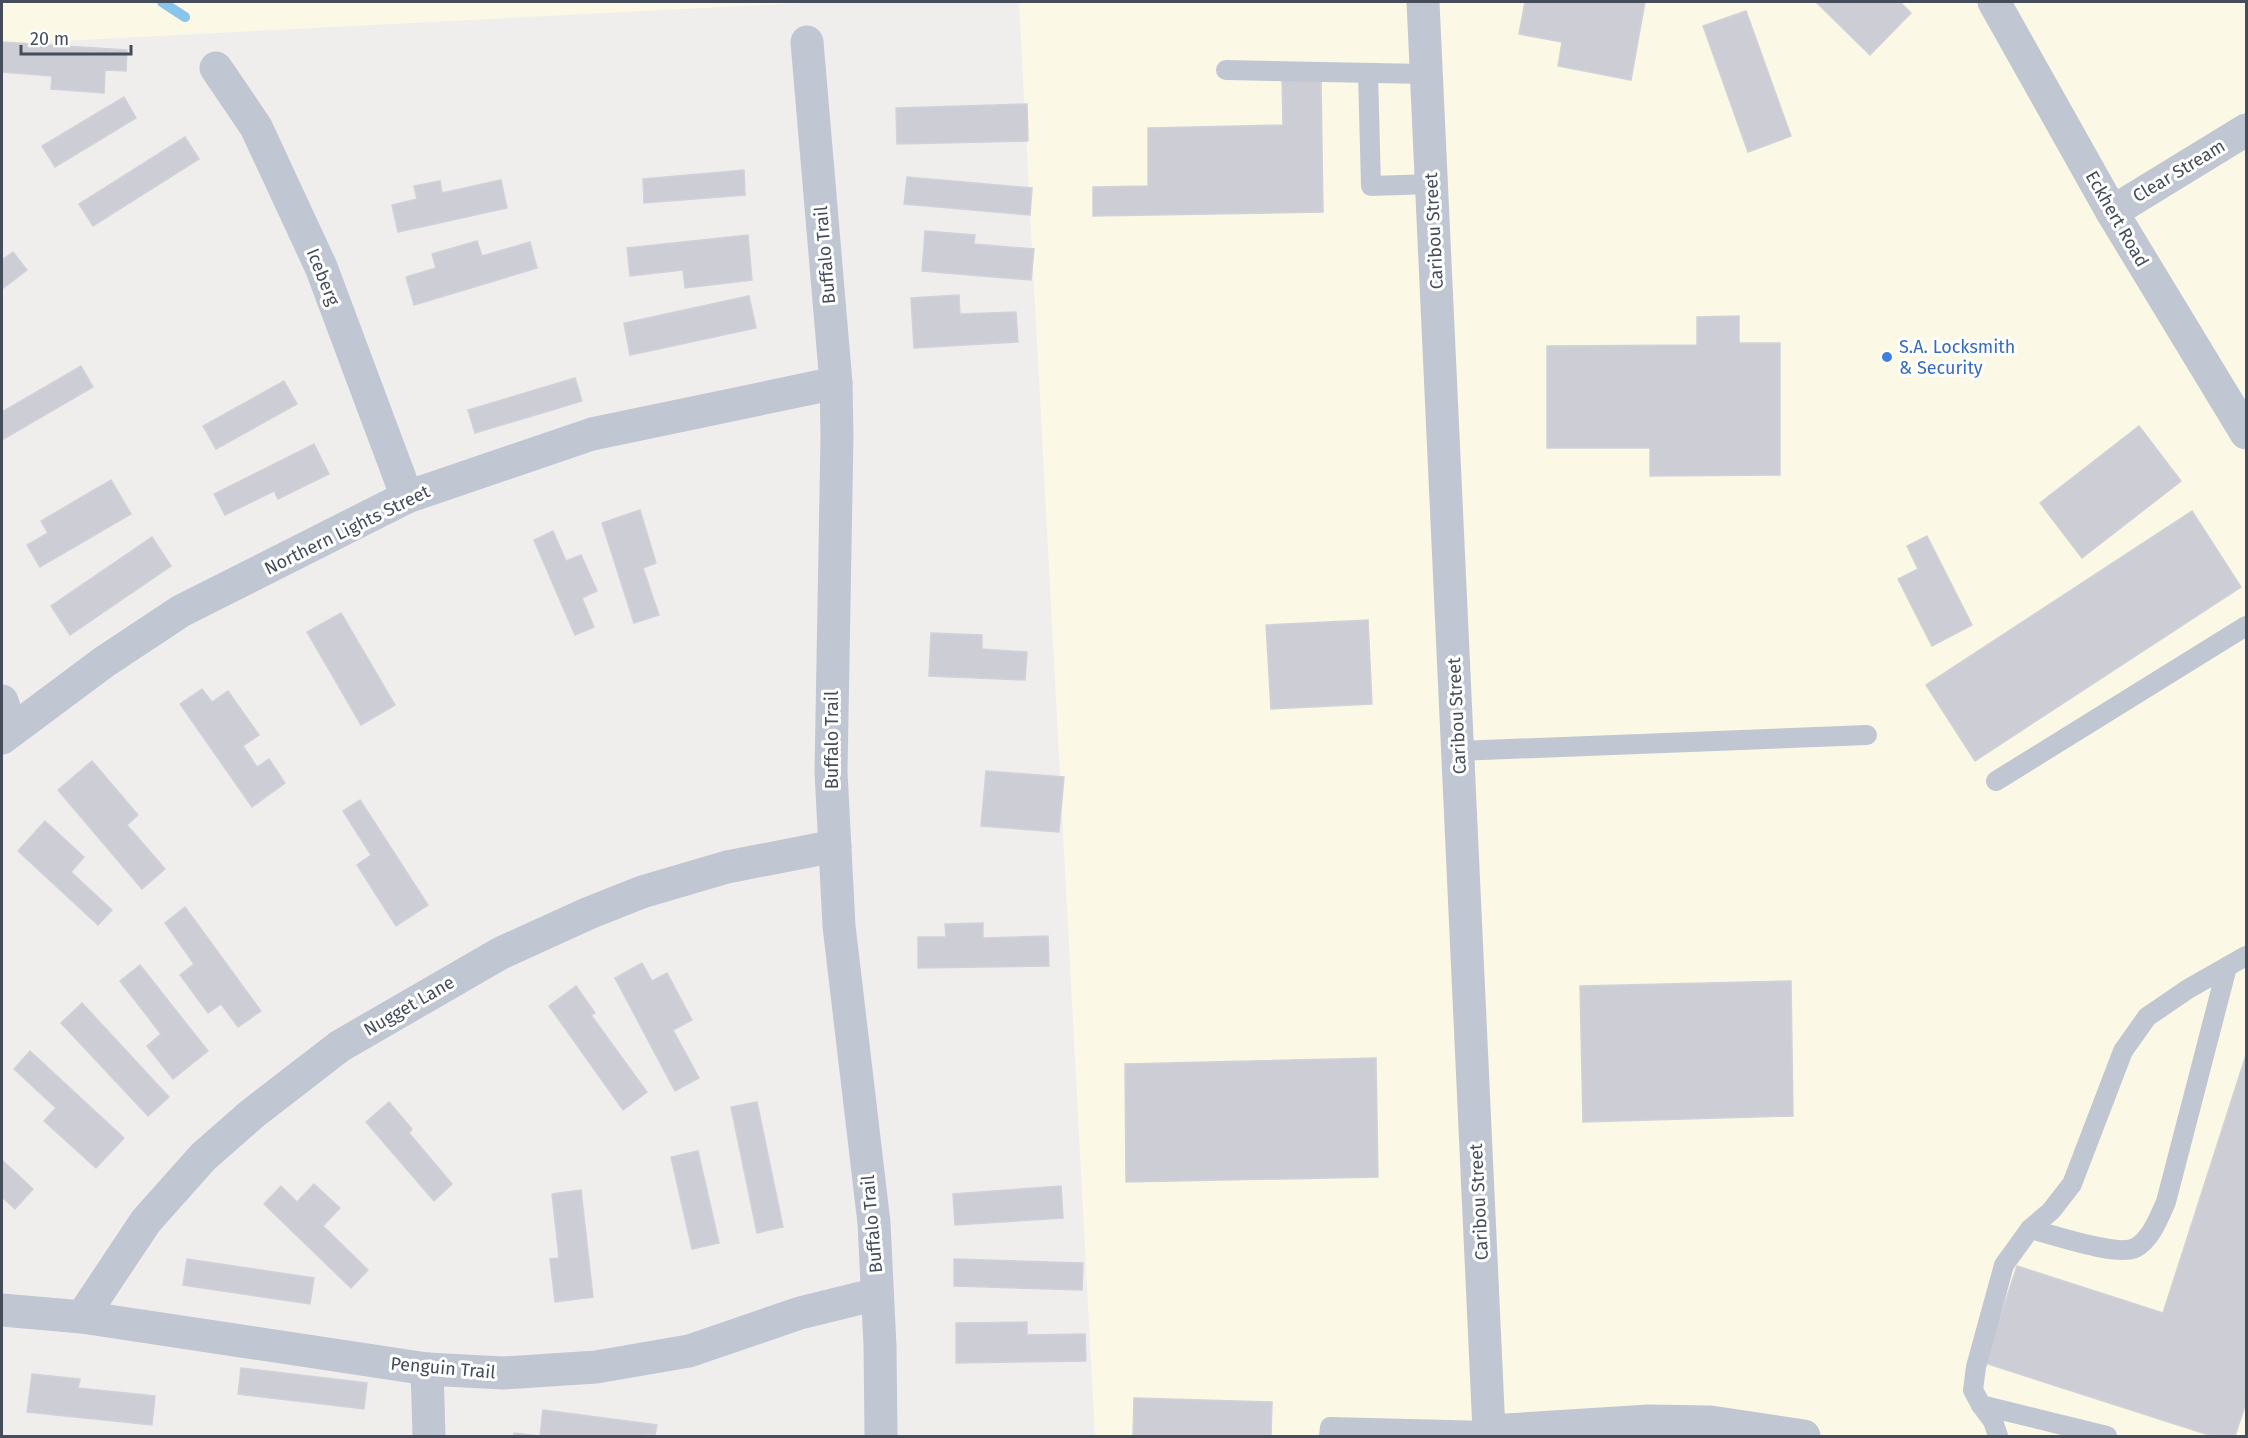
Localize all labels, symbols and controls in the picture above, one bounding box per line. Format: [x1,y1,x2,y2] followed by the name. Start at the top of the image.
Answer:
[21,18,130,56] scale bar
[30,28,69,50] text: 20 m
[2129,135,2229,207] street label: Clear Stream
[2081,167,2153,271] street label: Eckhert Road
[1420,172,1448,290] street label: Caribou Street
[810,205,840,305] street label: Buffalo Trail
[302,245,345,309] street label: Iceberg
[1899,336,2015,379] place label: S.A. Locksmith & Security
[1880,350,1894,364] marker: S.A. Locksmith & Security
[261,480,434,580] street label: Northern Lights Street
[1443,657,1471,775] street label: Caribou Street
[821,691,843,789] street label: Buffalo Trail
[360,971,458,1041] street label: Nugget Lane
[1465,1143,1493,1261] street label: Caribou Street
[857,1174,887,1274] street label: Buffalo Trail
[389,1352,497,1384] street label: Penguin Trail

